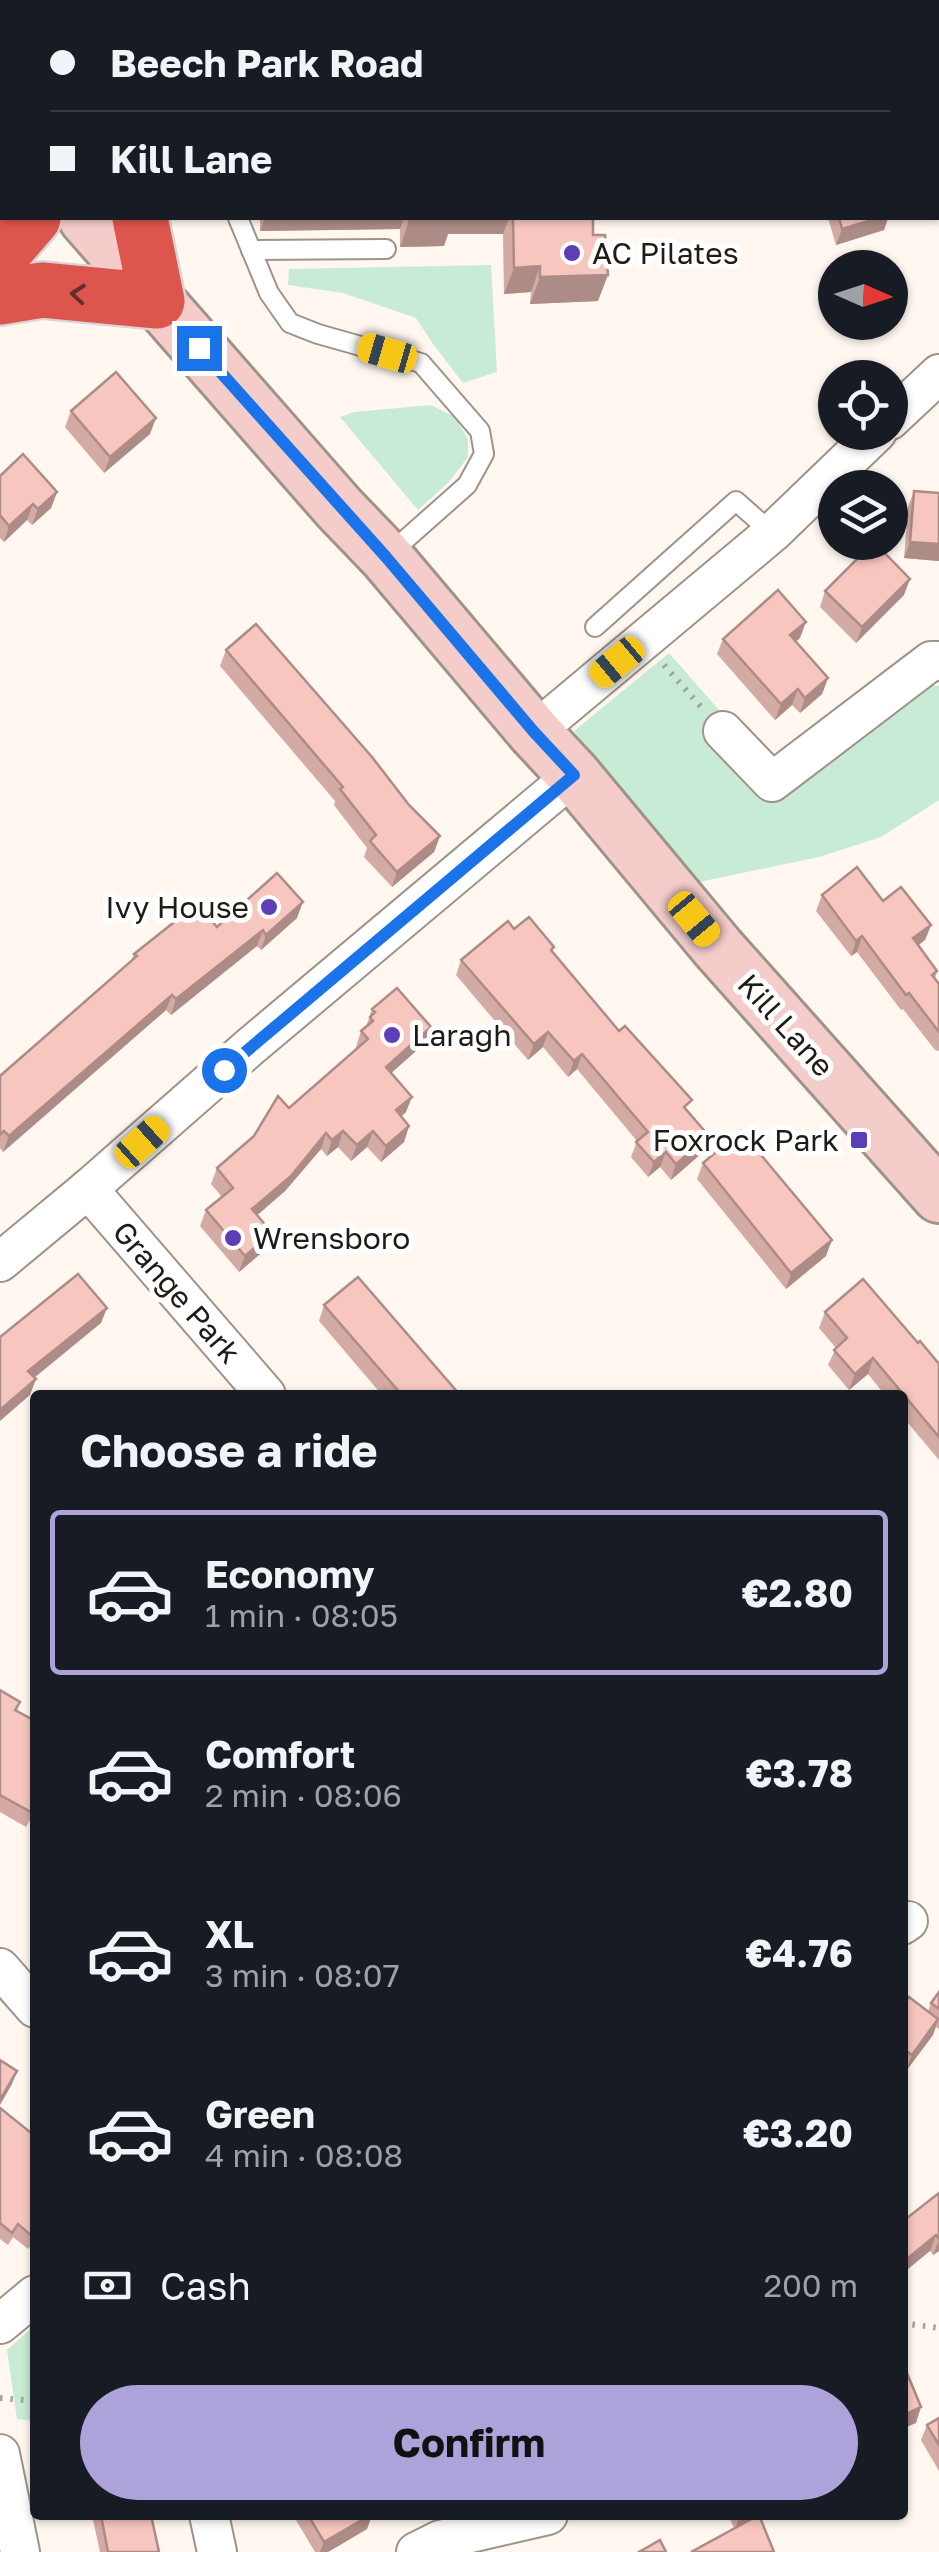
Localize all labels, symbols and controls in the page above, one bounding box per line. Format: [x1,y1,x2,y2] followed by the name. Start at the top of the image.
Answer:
[110,40,423,85] text: Beech Park Road
[110,136,272,181] text: Kill Lane
[592,235,739,271] place label: AC Pilates
[561,242,583,264] marker: AC Pilates
[818,250,908,340] north arrow
[818,250,908,560] map controls
[70,283,86,305] one-way arrow
[177,326,222,371] route end
[354,330,420,376] car
[818,360,908,450] button: locate
[818,470,908,560] button: layers
[584,631,650,693] car
[663,886,725,952] car
[105,889,249,925] place label: Ivy House
[258,896,280,918] marker: Ivy House
[731,966,841,1084] street label: Kill Lane
[412,1017,512,1053] place label: Laragh
[381,1024,403,1046] marker: Laragh
[202,1048,247,1093] route start
[110,1111,174,1173] car
[652,1122,839,1158] place label: Foxrock Park
[848,1129,870,1151] marker: Foxrock Park
[106,1214,248,1370] street label: Grange Park
[253,1220,410,1256] place label: Wrensboro
[222,1227,244,1249] marker: Wrensboro
[80,1423,378,1477] text: Choose a ride
[85,1548,175,1638] icon: car
[205,1551,374,1596] text: Economy
[742,1570,853,1615] text: €2.80
[205,1596,398,1634] text: 1 min · 08:05
[85,1728,175,1818] icon: car
[205,1731,355,1776] text: Comfort
[746,1750,853,1795] text: €3.78
[205,1776,402,1814] text: 2 min · 08:06
[85,1908,175,1998] icon: car
[205,1911,254,1956] text: XL
[745,1930,853,1975] text: €4.76
[205,1956,400,1994] text: 3 min · 08:07
[85,2088,175,2178] icon: car
[205,2091,315,2136] text: Green
[743,2110,853,2155] text: €3.20
[205,2136,403,2174] text: 4 min · 08:08
[80,2258,135,2313] icon: cash
[160,2263,251,2308] text: Cash
[763,2266,858,2304] text: 200 m
[80,2385,858,2500] button: Confirm

